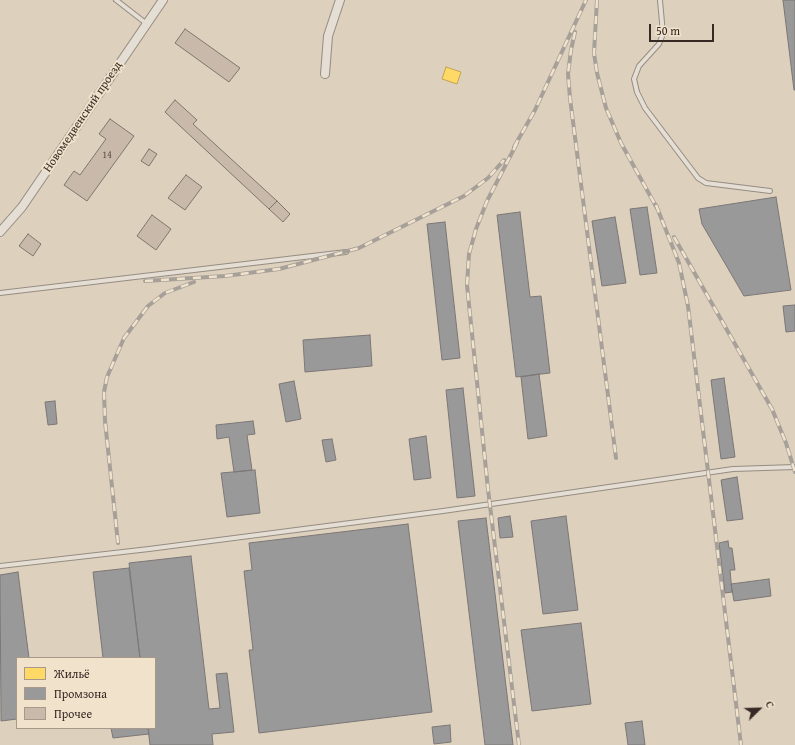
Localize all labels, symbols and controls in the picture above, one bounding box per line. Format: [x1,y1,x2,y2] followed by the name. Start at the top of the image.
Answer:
[651,16,716,42] scale bar
[656,22,680,39] text: 50 m
[41,59,125,175] street label: Новомедвенский проезд
[102,149,112,161] house number: 14
[16,657,156,729] legend
[54,665,90,682] text: Жильё
[54,685,107,702] text: Промзона
[739,689,779,729] north arrow
[761,698,779,710] text: С
[54,705,92,722] text: Прочее

